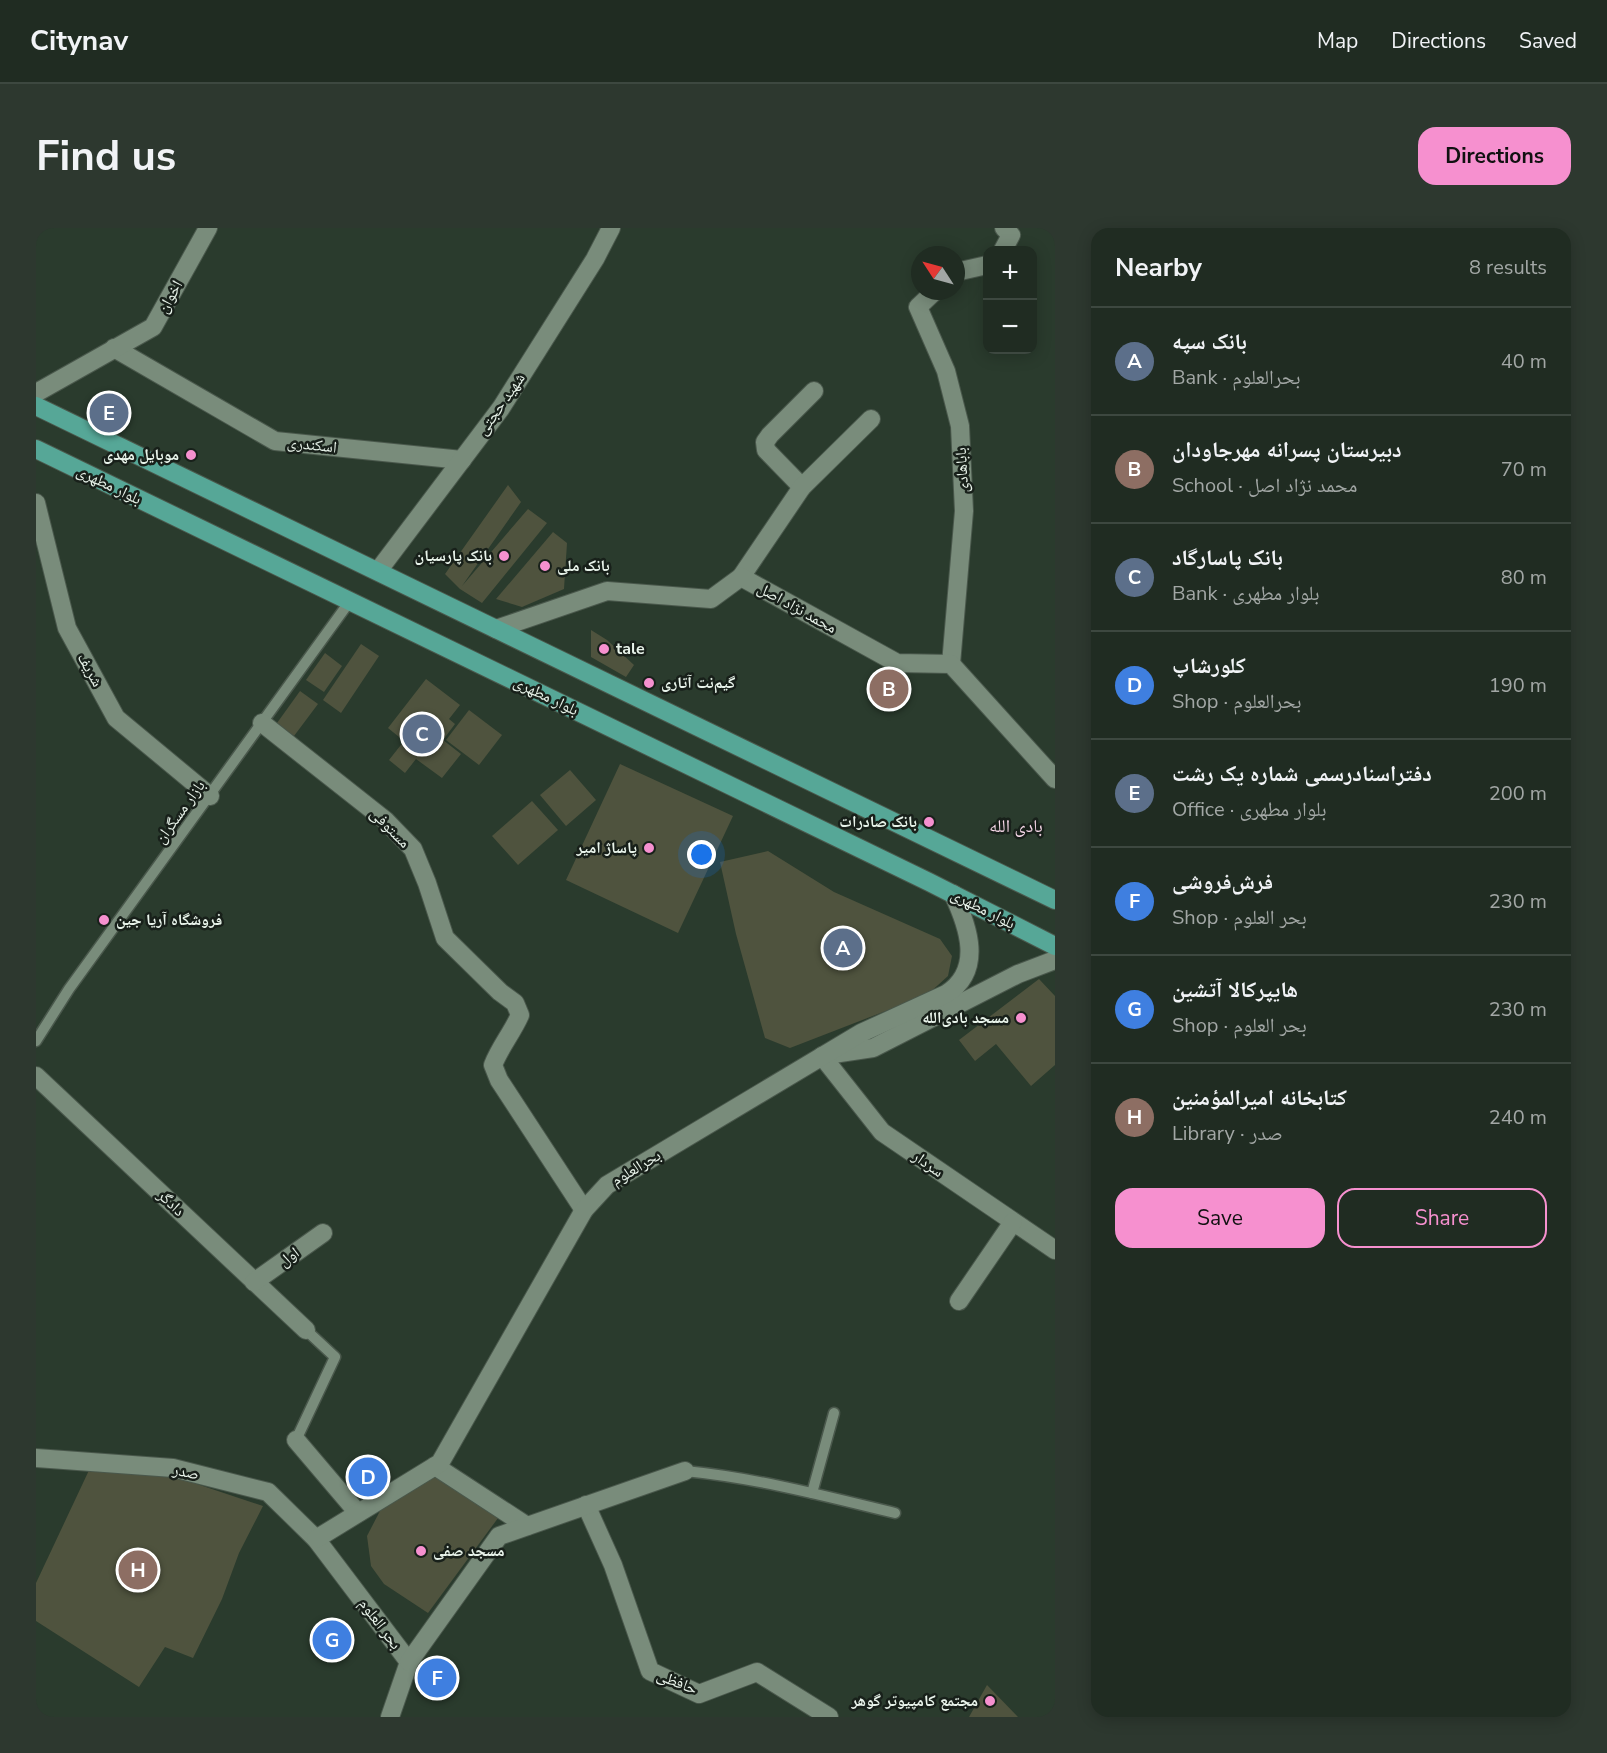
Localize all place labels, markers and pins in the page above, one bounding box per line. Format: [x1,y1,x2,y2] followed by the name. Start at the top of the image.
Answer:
[90,390,128,435] pin: E
[103,444,179,466] place label: موبایل مهدی
[184,448,198,462] marker: موبایل مهدی
[415,545,492,567] place label: بانک پارسیان
[497,549,511,563] marker: بانک پارسیان
[557,555,610,577] place label: بانک ملی
[538,559,552,573] marker: بانک ملی
[616,638,645,660] place label: tale
[597,642,611,656] marker: tale
[870,666,908,712] pin: B
[661,672,735,694] place label: گیم‌نت آتاری
[642,676,656,690] marker: گیم‌نت آتاری
[402,712,442,756] pin: C
[839,811,917,833] place label: بانک صادرات
[922,815,936,829] marker: بانک صادرات
[576,837,637,859] place label: پاساژ امیر
[642,841,656,855] marker: پاساژ امیر
[116,909,222,931] place label: فروشگاه آریا جین
[97,913,111,927] marker: فروشگاه آریا جین
[824,926,862,970] pin: A
[922,1007,1009,1029] place label: مسجد بادی‌الله
[1014,1011,1028,1025] marker: مسجد بادی‌الله
[348,1454,388,1500] pin: D
[433,1540,505,1562] place label: مسجد صفی
[414,1544,428,1558] marker: مسجد صفی
[118,1548,158,1592] pin: H
[312,1618,352,1662] pin: G
[418,1656,456,1700] pin: F
[850,1690,978,1712] place label: مجتمع کامپیوتر گوهر
[983,1694,997,1708] marker: مجتمع کامپیوتر گوهر

